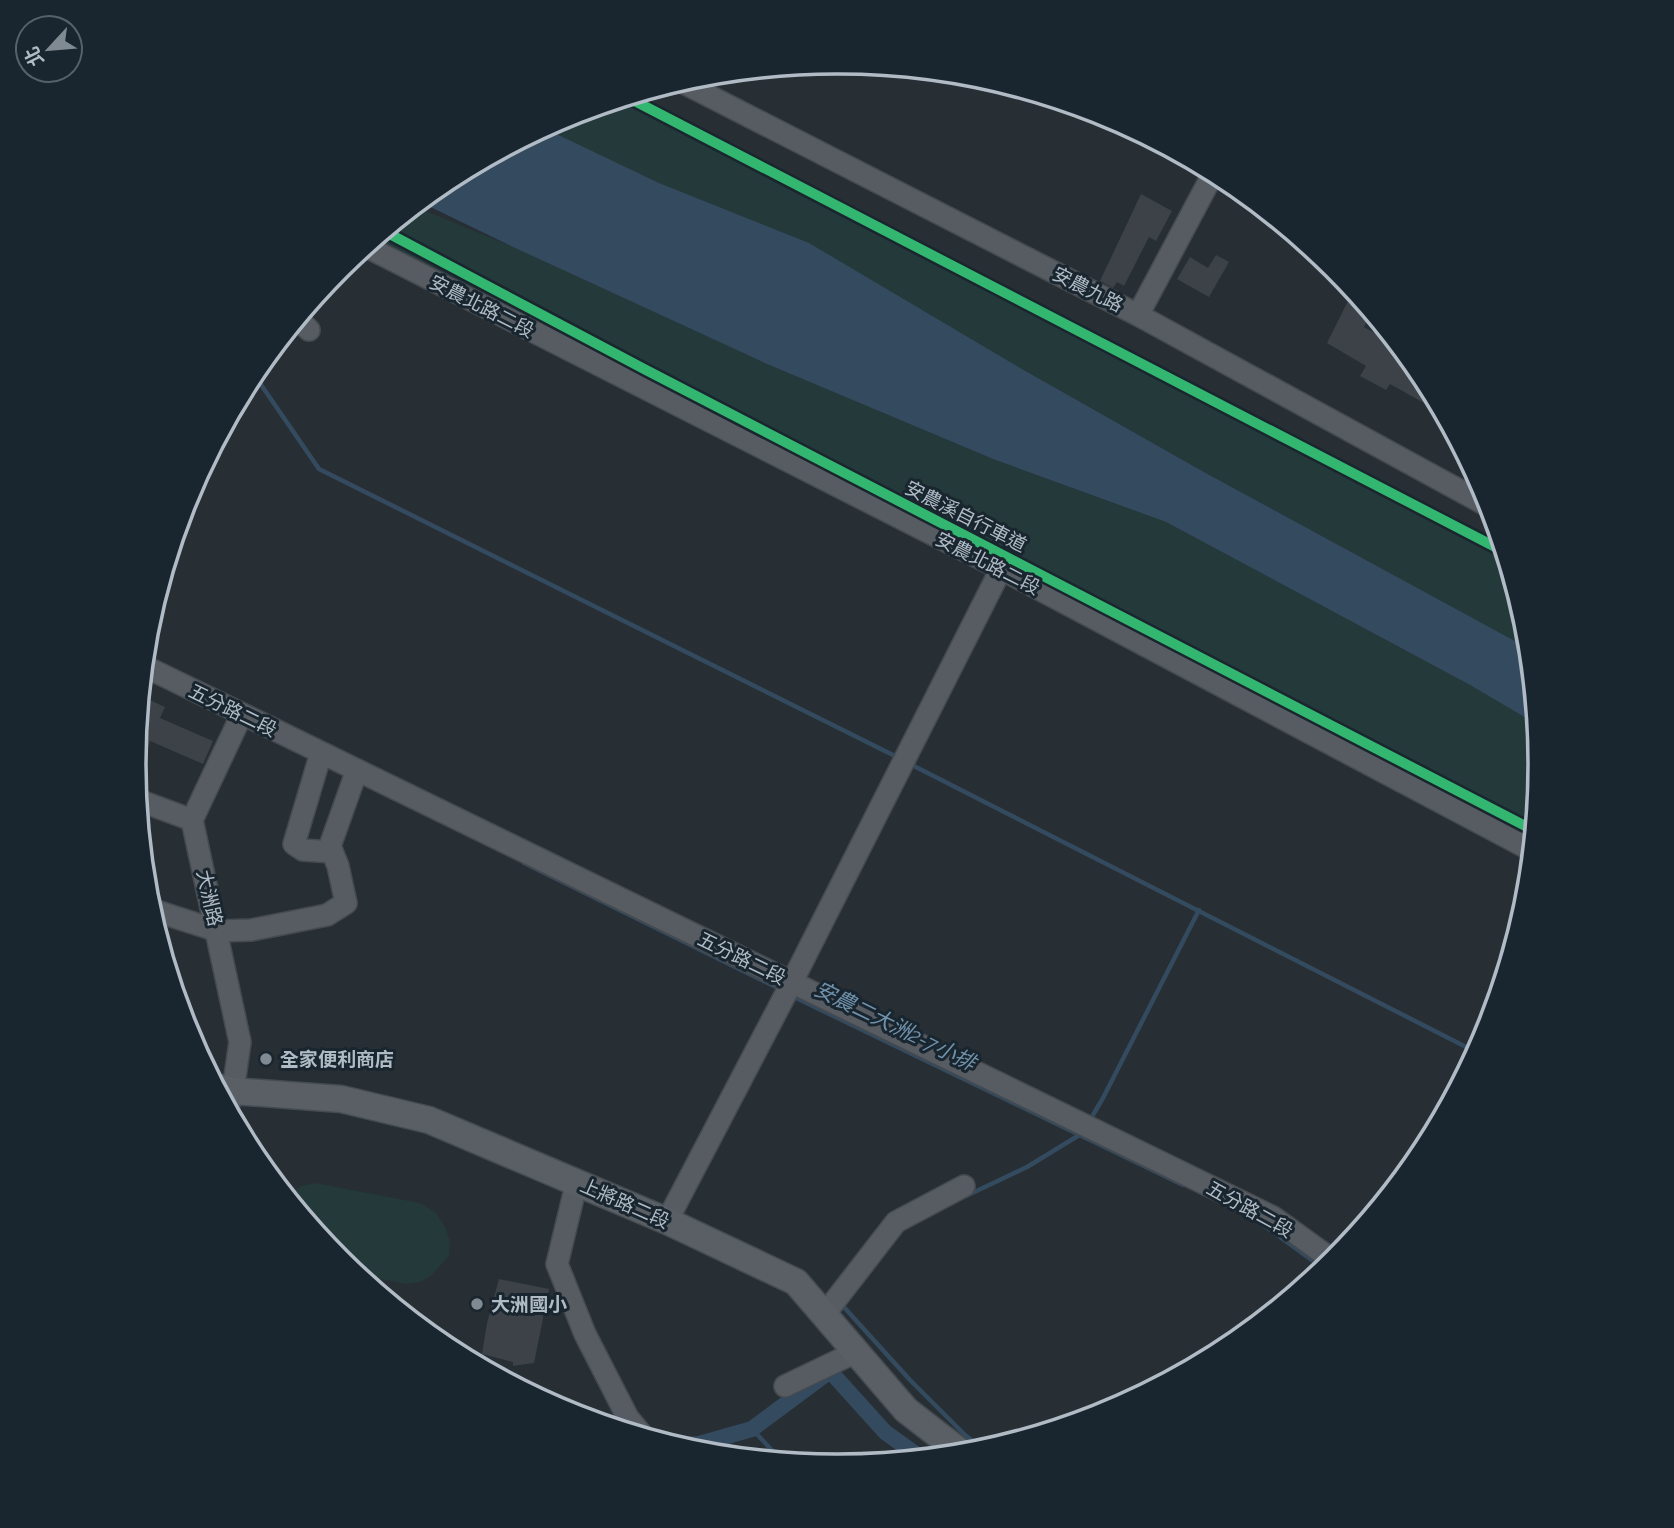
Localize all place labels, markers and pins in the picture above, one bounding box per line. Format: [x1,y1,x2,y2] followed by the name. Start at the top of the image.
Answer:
[280,1048,394,1070] place label: 全家便利商店
[258,1051,274,1067] marker: 全家便利商店
[491,1293,567,1315] place label: 大洲國小
[469,1296,485,1312] marker: 大洲國小

